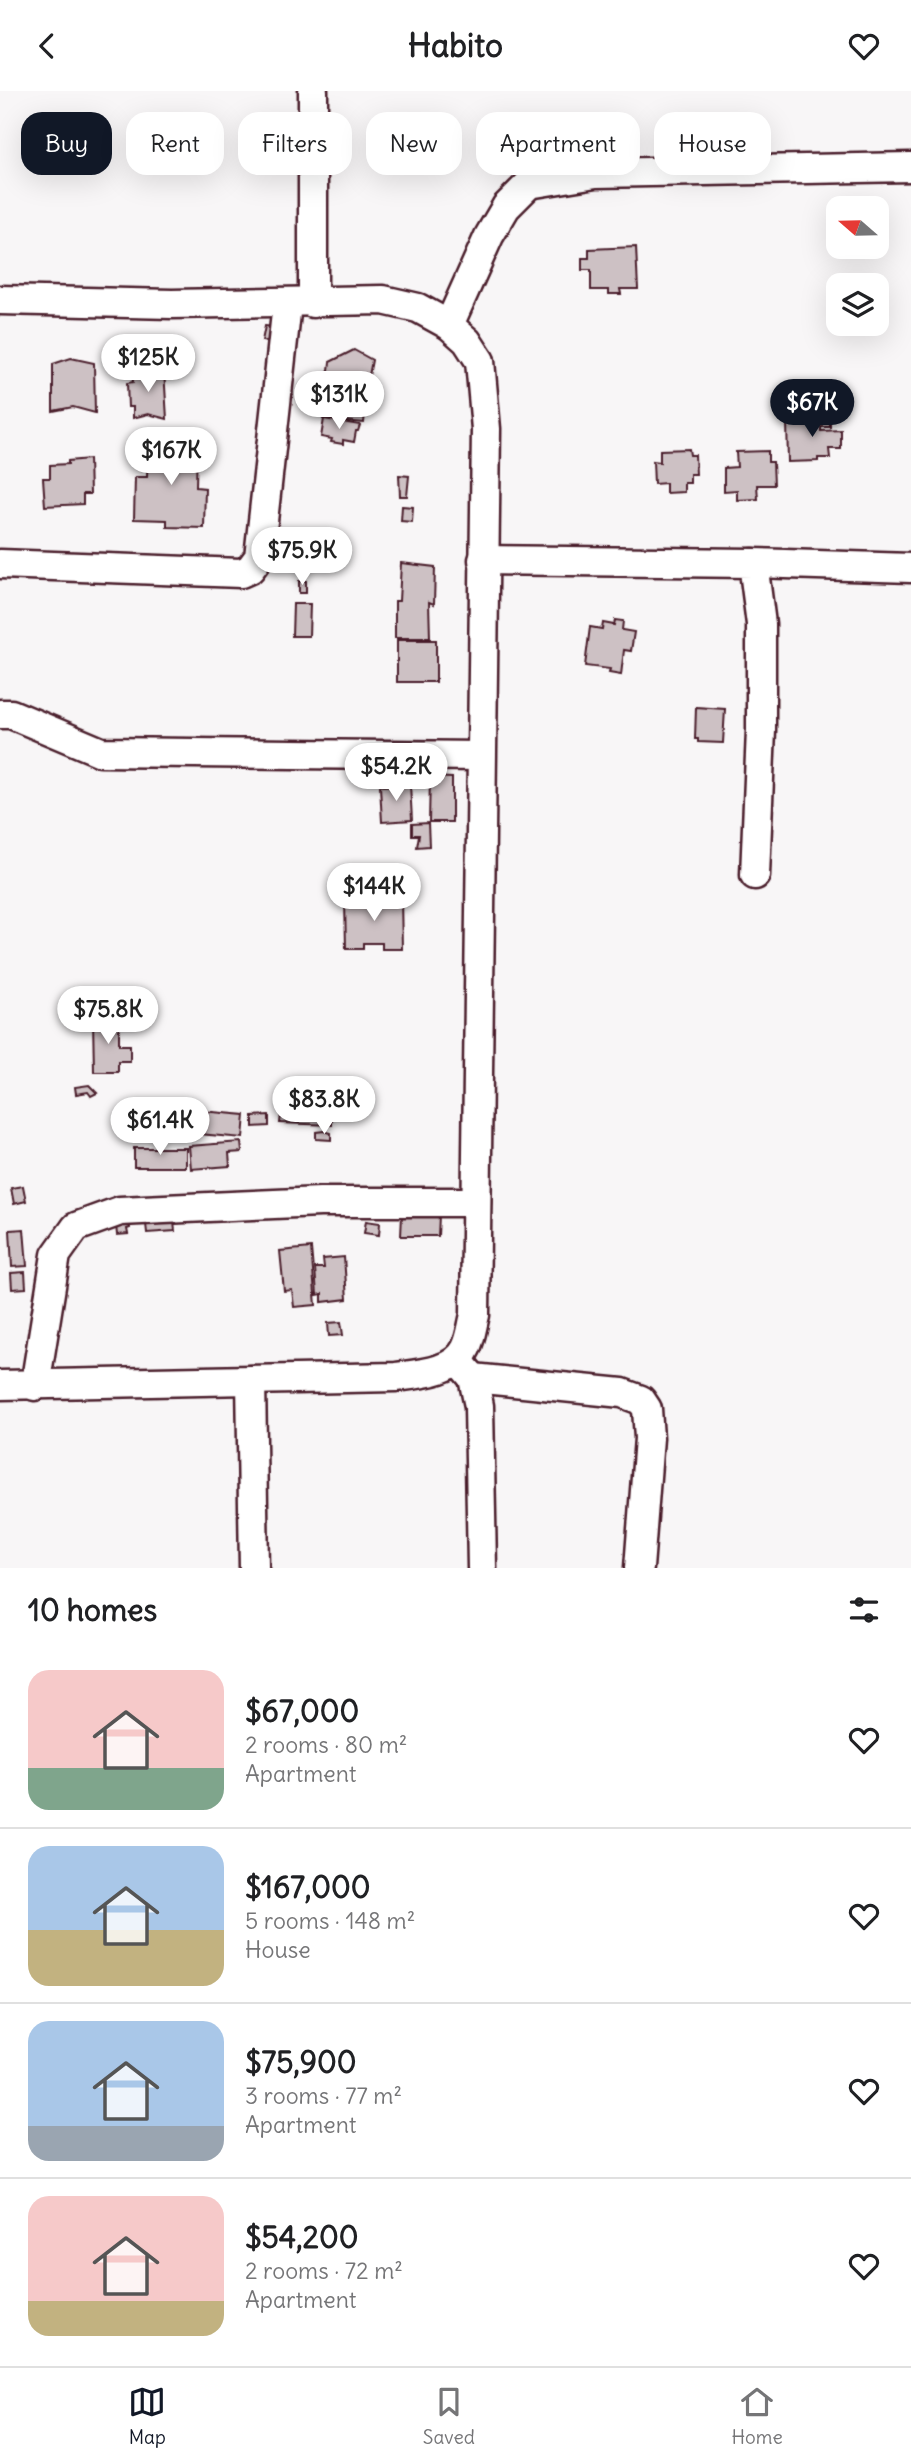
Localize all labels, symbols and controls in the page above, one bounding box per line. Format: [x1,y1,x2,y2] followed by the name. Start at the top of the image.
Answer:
[408,25,503,66] text: Habito
[28,27,66,65] icon: back
[845,27,883,65] icon: heart
[21,112,112,175] chip: Buy
[126,112,224,175] chip: Rent
[238,112,352,175] chip: Filters
[366,112,462,175] chip: New
[476,112,640,175] chip: Apartment
[654,112,771,175] chip: House
[826,196,889,259] north arrow
[826,196,889,336] map controls
[826,273,889,336] button: layers
[99,335,197,394] pin: $125K
[117,342,179,371] text: $125K
[290,371,388,431] pin: $131K
[310,379,368,408] text: $131K
[771,379,853,439] pin: $67K
[786,387,838,416] text: $67K
[122,427,220,487] pin: $167K
[141,435,201,464] text: $167K
[245,527,359,587] pin: $75.9K
[267,535,337,564] text: $75.9K
[339,743,453,803] pin: $54.2K
[361,751,431,780] text: $54.2K
[325,863,423,923] pin: $144K
[343,871,405,900] text: $144K
[51,986,165,1046] pin: $75.8K
[73,994,143,1023] text: $75.8K
[267,1077,381,1136] pin: $83.8K
[288,1084,360,1113] text: $83.8K
[103,1097,217,1157] pin: $61.4K
[127,1105,193,1134] text: $61.4K
[28,1591,157,1629] text: 10 homes
[845,1591,883,1629] icon: filters
[245,1692,359,1730] text: $67,000
[84,1698,168,1782] icon: home
[845,1721,883,1759] icon: heart
[245,1730,407,1759] text: 2 rooms · 80 m²
[245,1759,357,1788] text: Apartment
[245,1868,371,1906] text: $167,000
[84,1874,168,1958] icon: home
[845,1897,883,1935] icon: heart
[245,1906,415,1935] text: 5 rooms · 148 m²
[245,1935,311,1964] text: House
[245,2043,357,2081] text: $75,900
[84,2049,168,2133] icon: home
[845,2072,883,2110] icon: heart
[245,2081,402,2110] text: 3 rooms · 77 m²
[245,2110,357,2139] text: Apartment
[245,2218,358,2256] text: $54,200
[84,2224,168,2308] icon: home
[845,2247,883,2285] icon: heart
[245,2256,403,2285] text: 2 rooms · 72 m²
[245,2285,357,2314] text: Apartment
[128,2383,166,2449] tab: Map
[423,2383,475,2449] tab: Saved
[731,2383,783,2449] tab: Home

